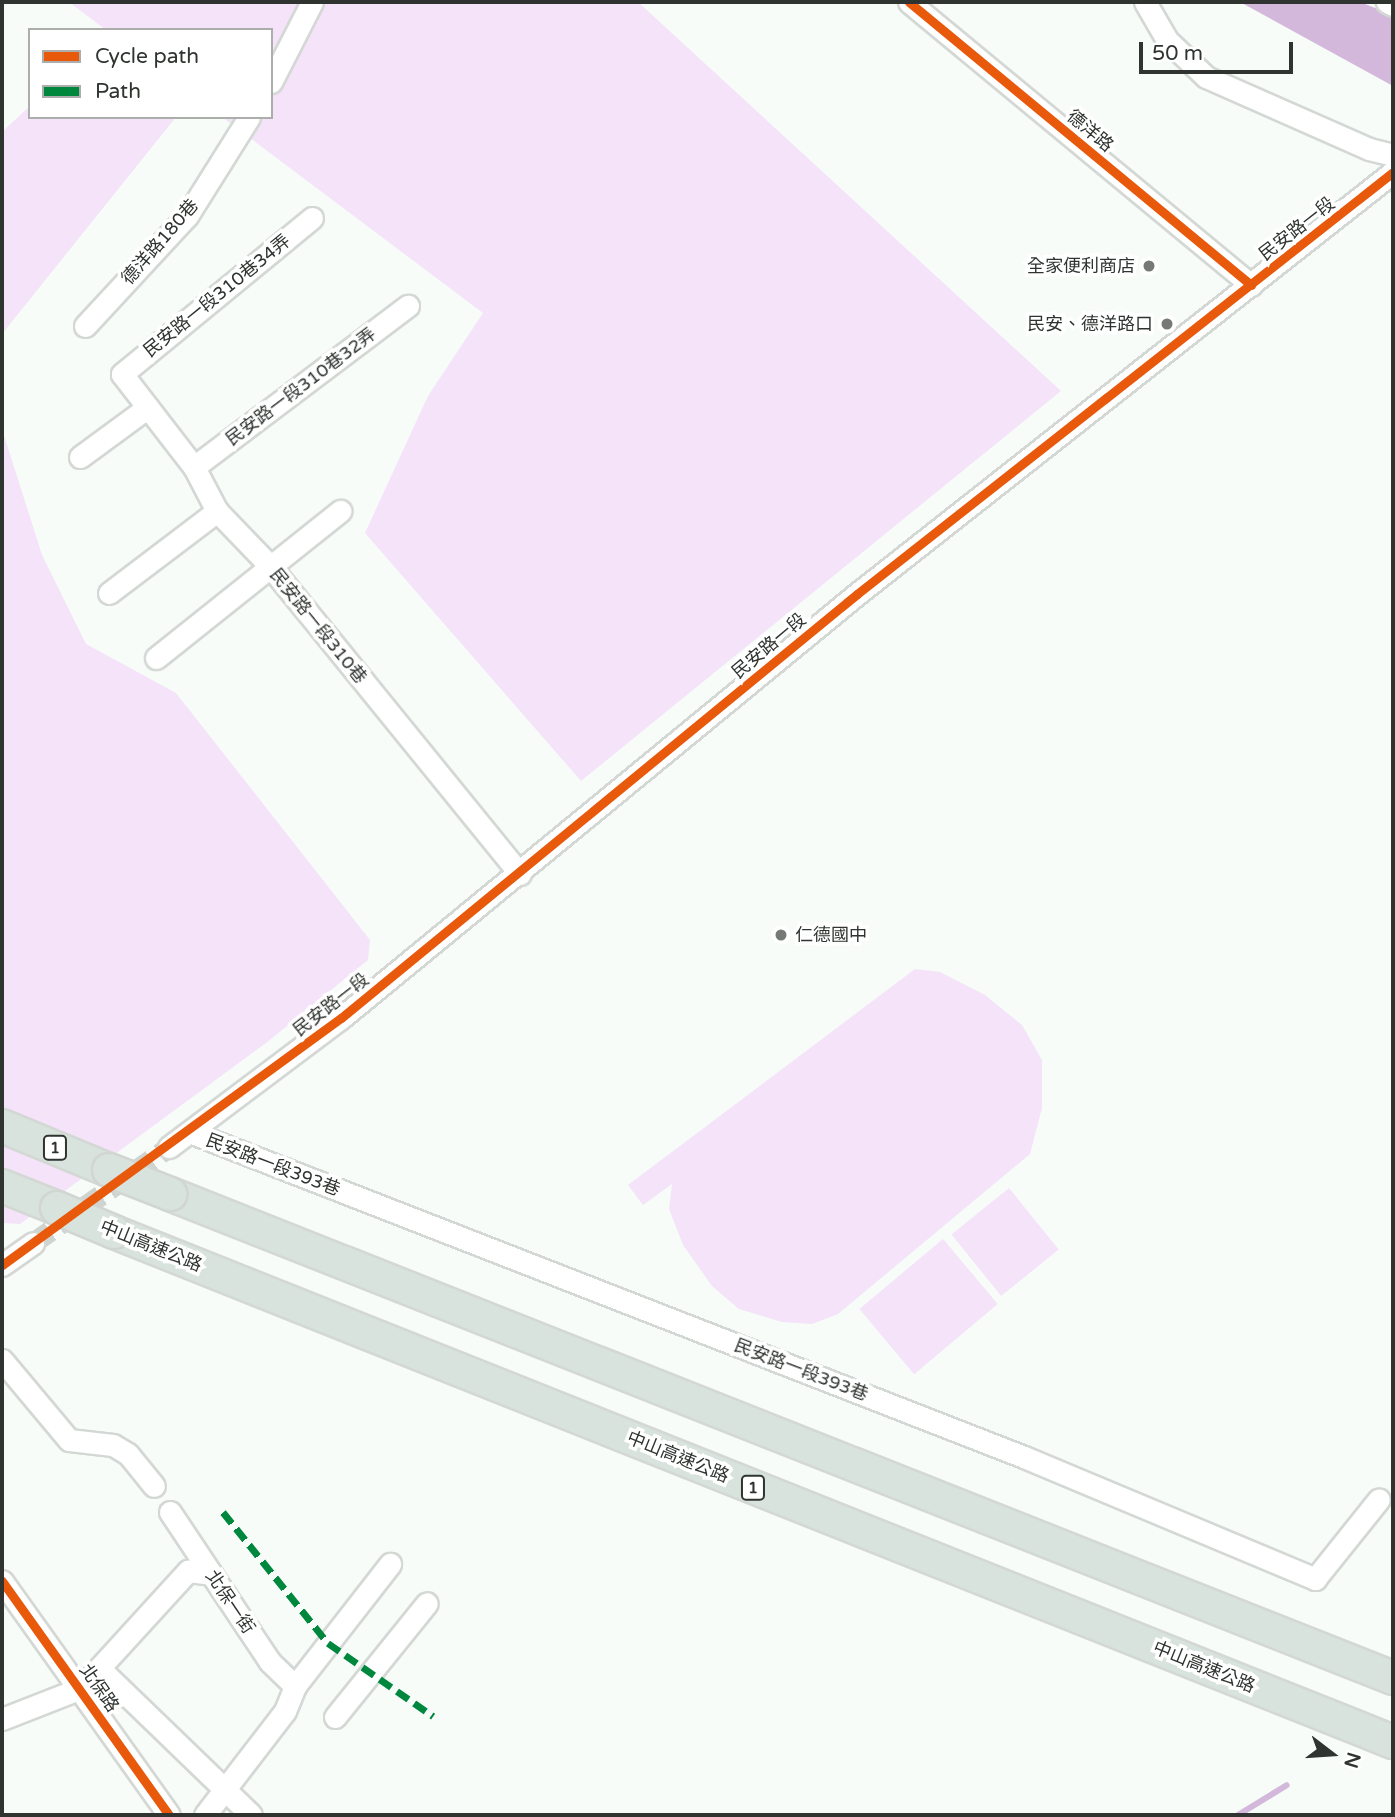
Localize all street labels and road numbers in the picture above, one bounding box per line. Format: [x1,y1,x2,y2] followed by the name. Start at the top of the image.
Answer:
[1062,105,1118,157] street label: 德洋路
[1255,193,1339,265] street label: 民安路一段
[117,195,203,289] street label: 德洋路180巷
[139,230,295,362] street label: 民安路一段310巷34弄
[222,323,380,451] street label: 民安路一段310巷32弄
[265,564,371,688] street label: 民安路一段310巷
[728,609,810,683] street label: 民安路一段
[289,969,373,1041] street label: 民安路一段
[203,1129,343,1201] street label: 民安路一段393巷
[43,1136,67,1160] road number: 1
[97,1216,205,1276] street label: 中山高速公路
[731,1334,871,1406] street label: 民安路一段393巷
[624,1427,732,1487] street label: 中山高速公路
[741,1476,765,1500] road number: 1
[201,1566,259,1638] street label: 北保一街
[1150,1637,1258,1697] street label: 中山高速公路
[75,1660,123,1716] street label: 北保路

